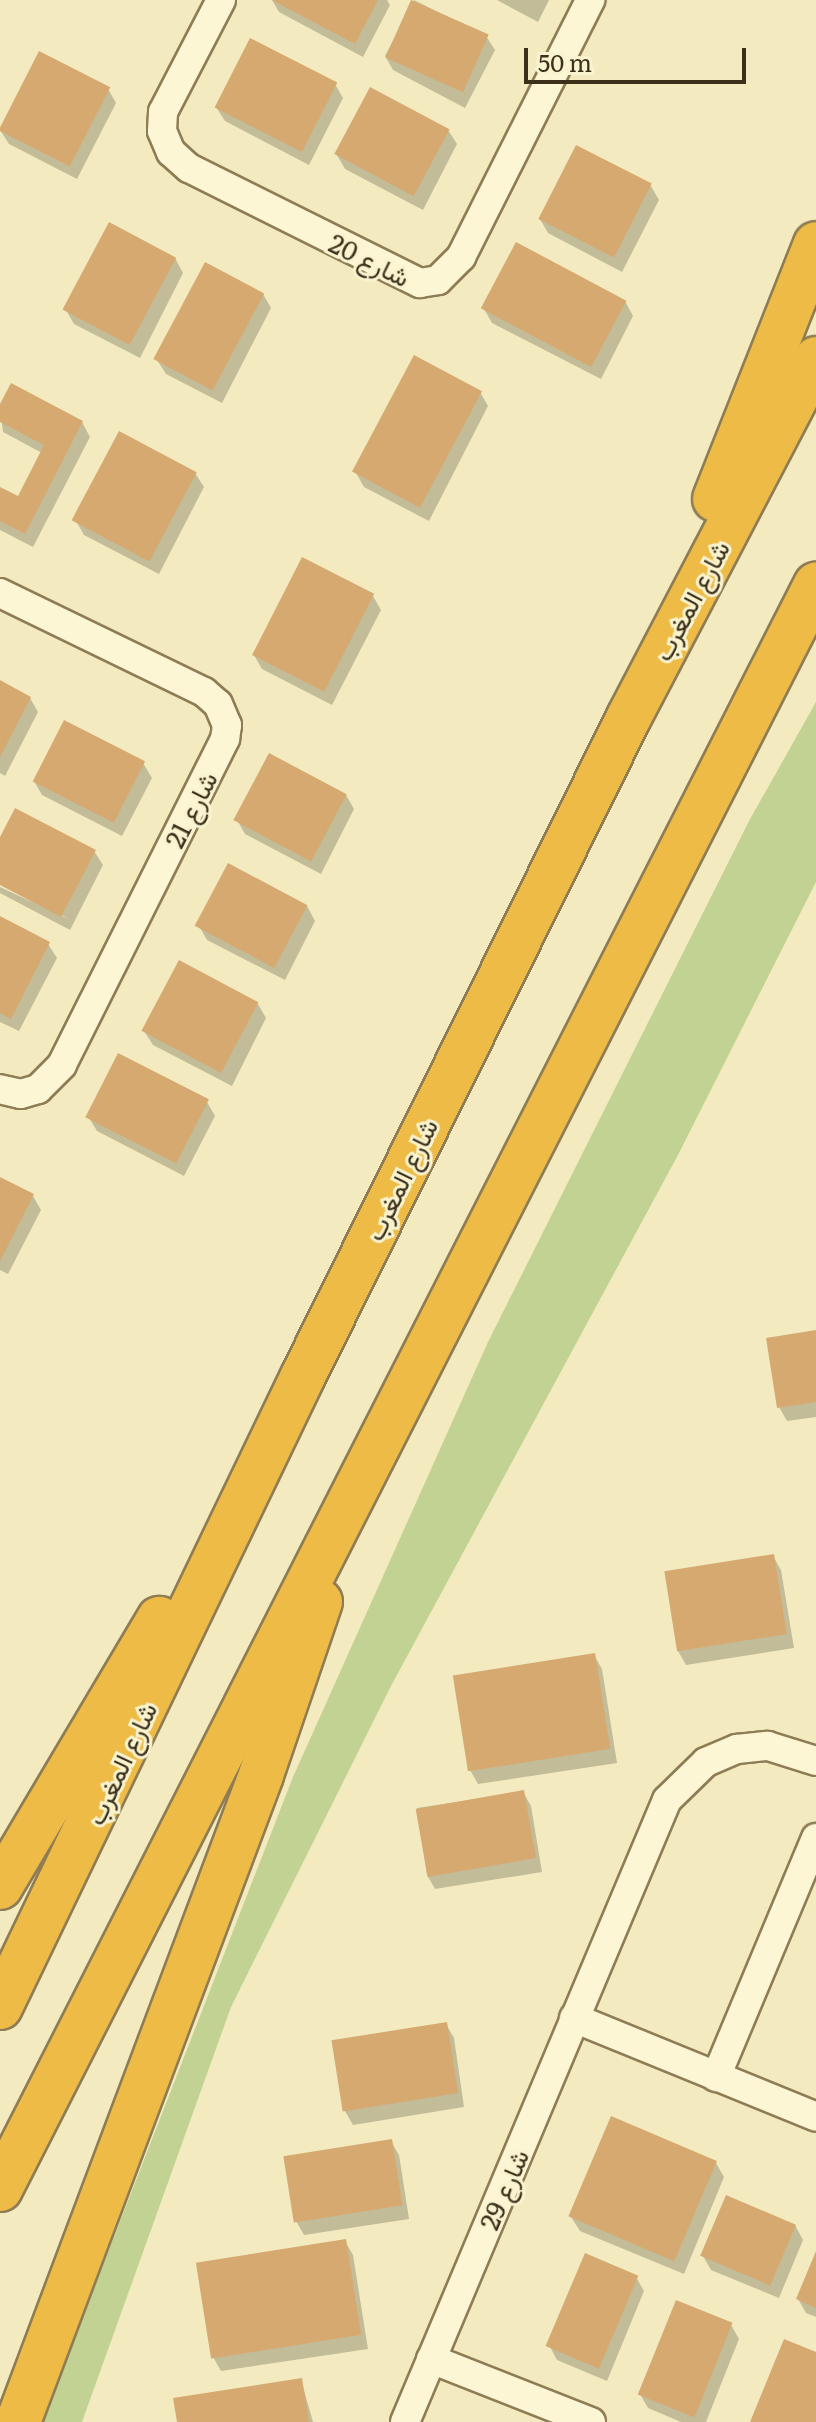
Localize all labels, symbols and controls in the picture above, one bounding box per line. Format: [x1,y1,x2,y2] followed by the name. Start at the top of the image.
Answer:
[528,32,750,82] scale bar
[538,44,592,79] text: 50 m
[325,226,415,292] street label: شارع 20
[645,535,735,665] street label: شارع المغرب
[158,766,222,852] street label: شارع 21
[357,1113,443,1245] street label: شارع المغرب
[78,1697,162,1829] street label: شارع المغرب
[472,2144,534,2234] street label: شارع 29

